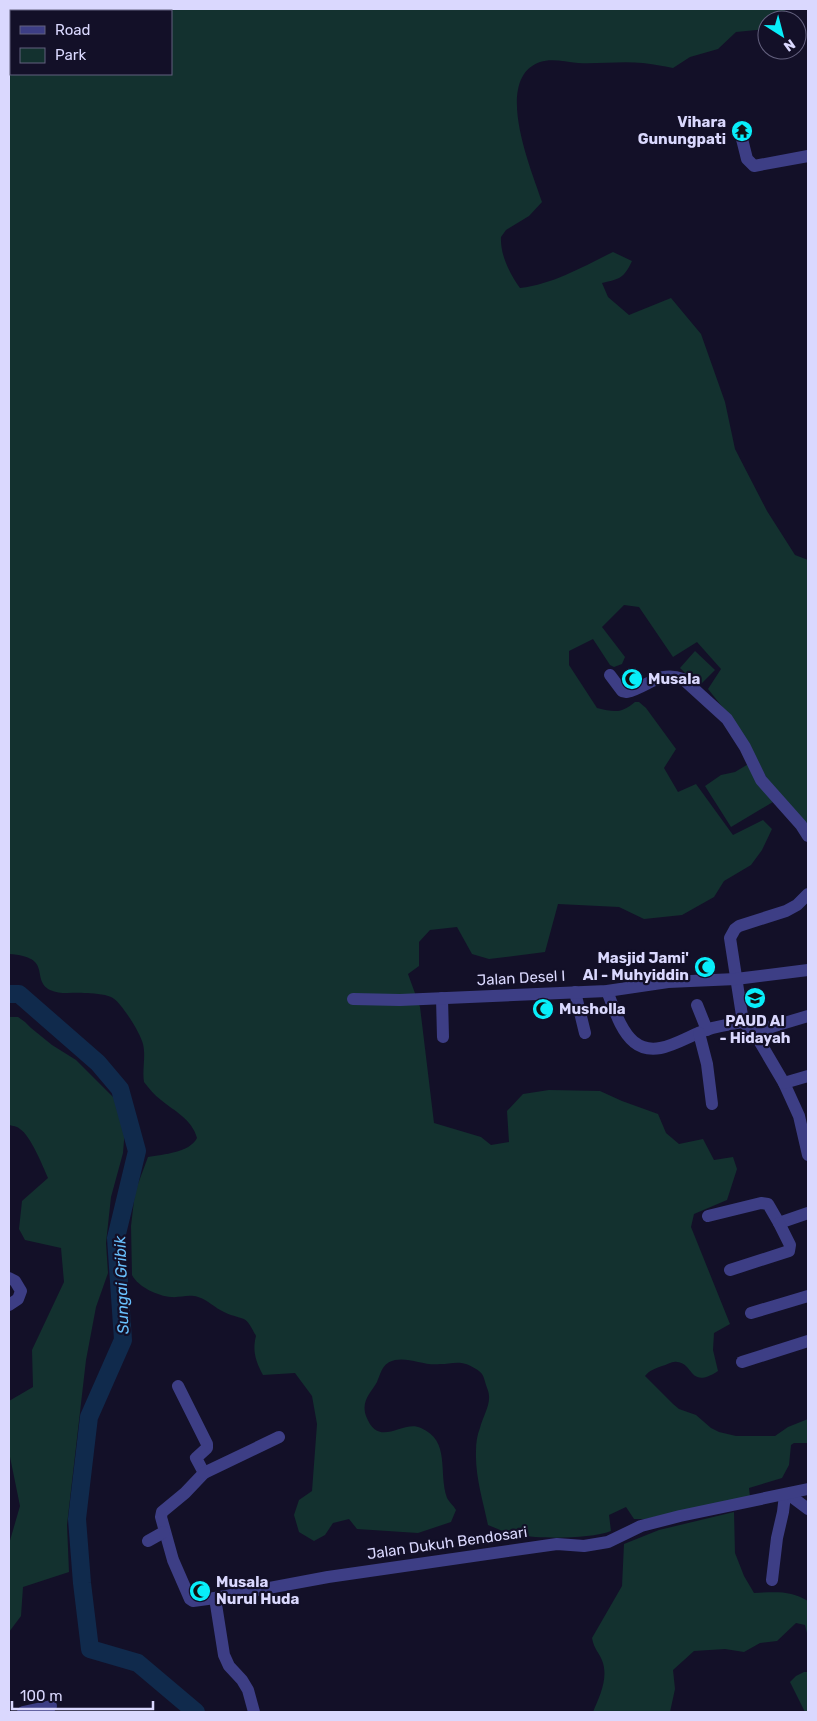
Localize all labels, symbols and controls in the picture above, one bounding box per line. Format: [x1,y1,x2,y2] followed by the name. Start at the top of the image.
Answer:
[10,10,172,75] legend
[757,10,807,60] north arrow
[55,21,91,39] text: Road
[780,35,798,55] text: N
[55,46,86,64] text: Park
[638,113,726,148] place label: Vihara Gunungpati
[730,119,754,143] temple icon: Vihara Gunungpati
[620,667,644,691] mosque icon: Musala
[648,670,700,688] place label: Musala
[583,949,689,984] place label: Masjid Jami' Al - Muhyiddin
[693,955,717,979] mosque icon: Masjid Jami' Al - Muhyiddin
[476,967,566,989] street label: Jalan Desel I
[743,986,767,1010] school or university icon: PAUD Al - Hidayah
[531,997,555,1021] mosque icon: Musholla
[559,1000,626,1018] place label: Musholla
[719,1012,791,1047] place label: PAUD Al - Hidayah
[110,1235,133,1335] water label: Sungai Gribik
[366,1523,528,1563] street label: Jalan Dukuh Bendosari
[216,1573,300,1608] place label: Musala Nurul Huda
[188,1579,212,1603] mosque icon: Musala Nurul Huda
[12,1678,154,1710] scale bar
[20,1687,62,1705] text: 100 m

